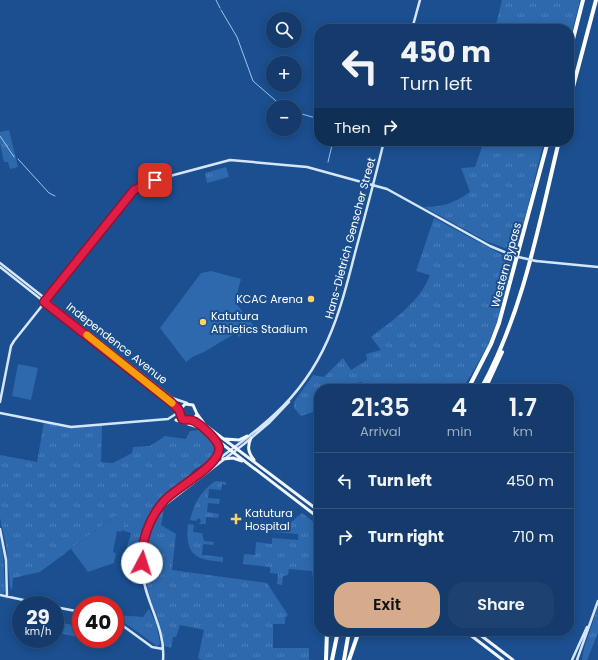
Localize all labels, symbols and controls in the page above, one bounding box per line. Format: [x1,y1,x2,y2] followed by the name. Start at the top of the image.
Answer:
[266,12,302,136] map controls
[266,12,302,48] button: search
[400,33,491,72] text: 450 m
[334,40,386,92] icon: left
[266,56,302,92] button: +
[400,71,472,96] text: Turn left
[266,100,302,136] button: −
[379,116,401,138] icon: right
[334,117,371,138] text: Then
[321,155,379,321] street label: Hans-Dietrich Genscher Street
[138,163,172,197] pin
[144,169,166,191] icon: arrive
[487,220,525,309] street label: Western Bypass
[236,291,303,307] place label: KCAC Arena
[306,294,316,304] marker: KCAC Arena
[63,298,171,388] street label: Independence Avenue
[211,308,307,337] place label: Katutura Athletics Stadium
[198,317,208,327] marker: Katutura Athletics Stadium
[351,391,410,424] text: 21:35
[451,391,467,424] text: 4
[509,391,537,424] text: 1.7
[360,422,401,441] text: Arrival
[447,422,472,441] text: min
[513,422,533,441] text: km
[334,470,356,492] icon: left
[368,470,432,491] text: Turn left
[506,470,554,491] text: 450 m
[245,505,293,534] place label: Katutura Hospital
[230,513,242,525] marker: Katutura Hospital
[334,526,356,548] icon: right
[368,526,444,547] text: Turn right
[512,526,554,547] text: 710 m
[121,542,163,584] position arrow
[334,582,440,628] button: Exit
[448,582,554,628] button: Share
[72,596,124,648] speed limit sign: 40
[26,603,50,631] text: 29
[25,624,51,639] text: km/h

